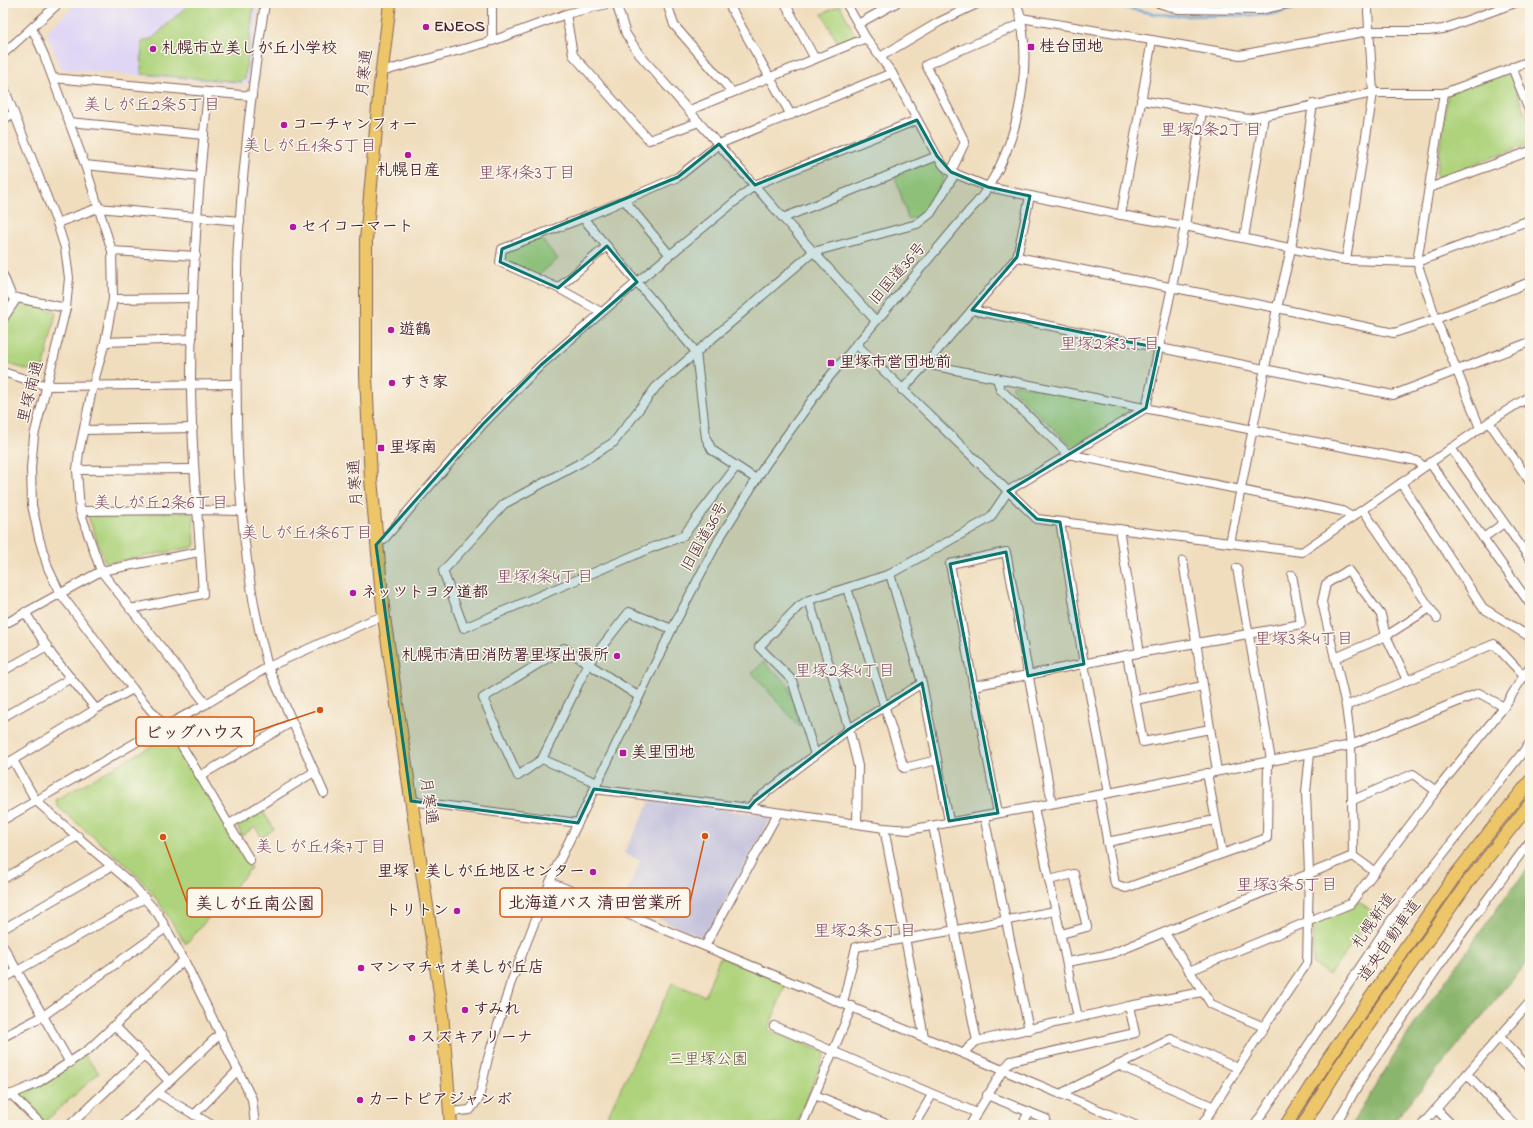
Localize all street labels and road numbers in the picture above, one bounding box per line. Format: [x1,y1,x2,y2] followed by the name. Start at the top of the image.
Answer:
[351,48,379,98] street label: 月寒通
[863,237,933,311] street label: 旧国道36号
[12,358,50,426] street label: 里塚南通
[342,458,370,508] street label: 月寒通
[675,497,735,577] street label: 旧国道36号
[413,776,443,826] street label: 月寒通
[1346,888,1402,954] street label: 札幌新道
[1353,895,1427,987] street label: 道央自動車道

